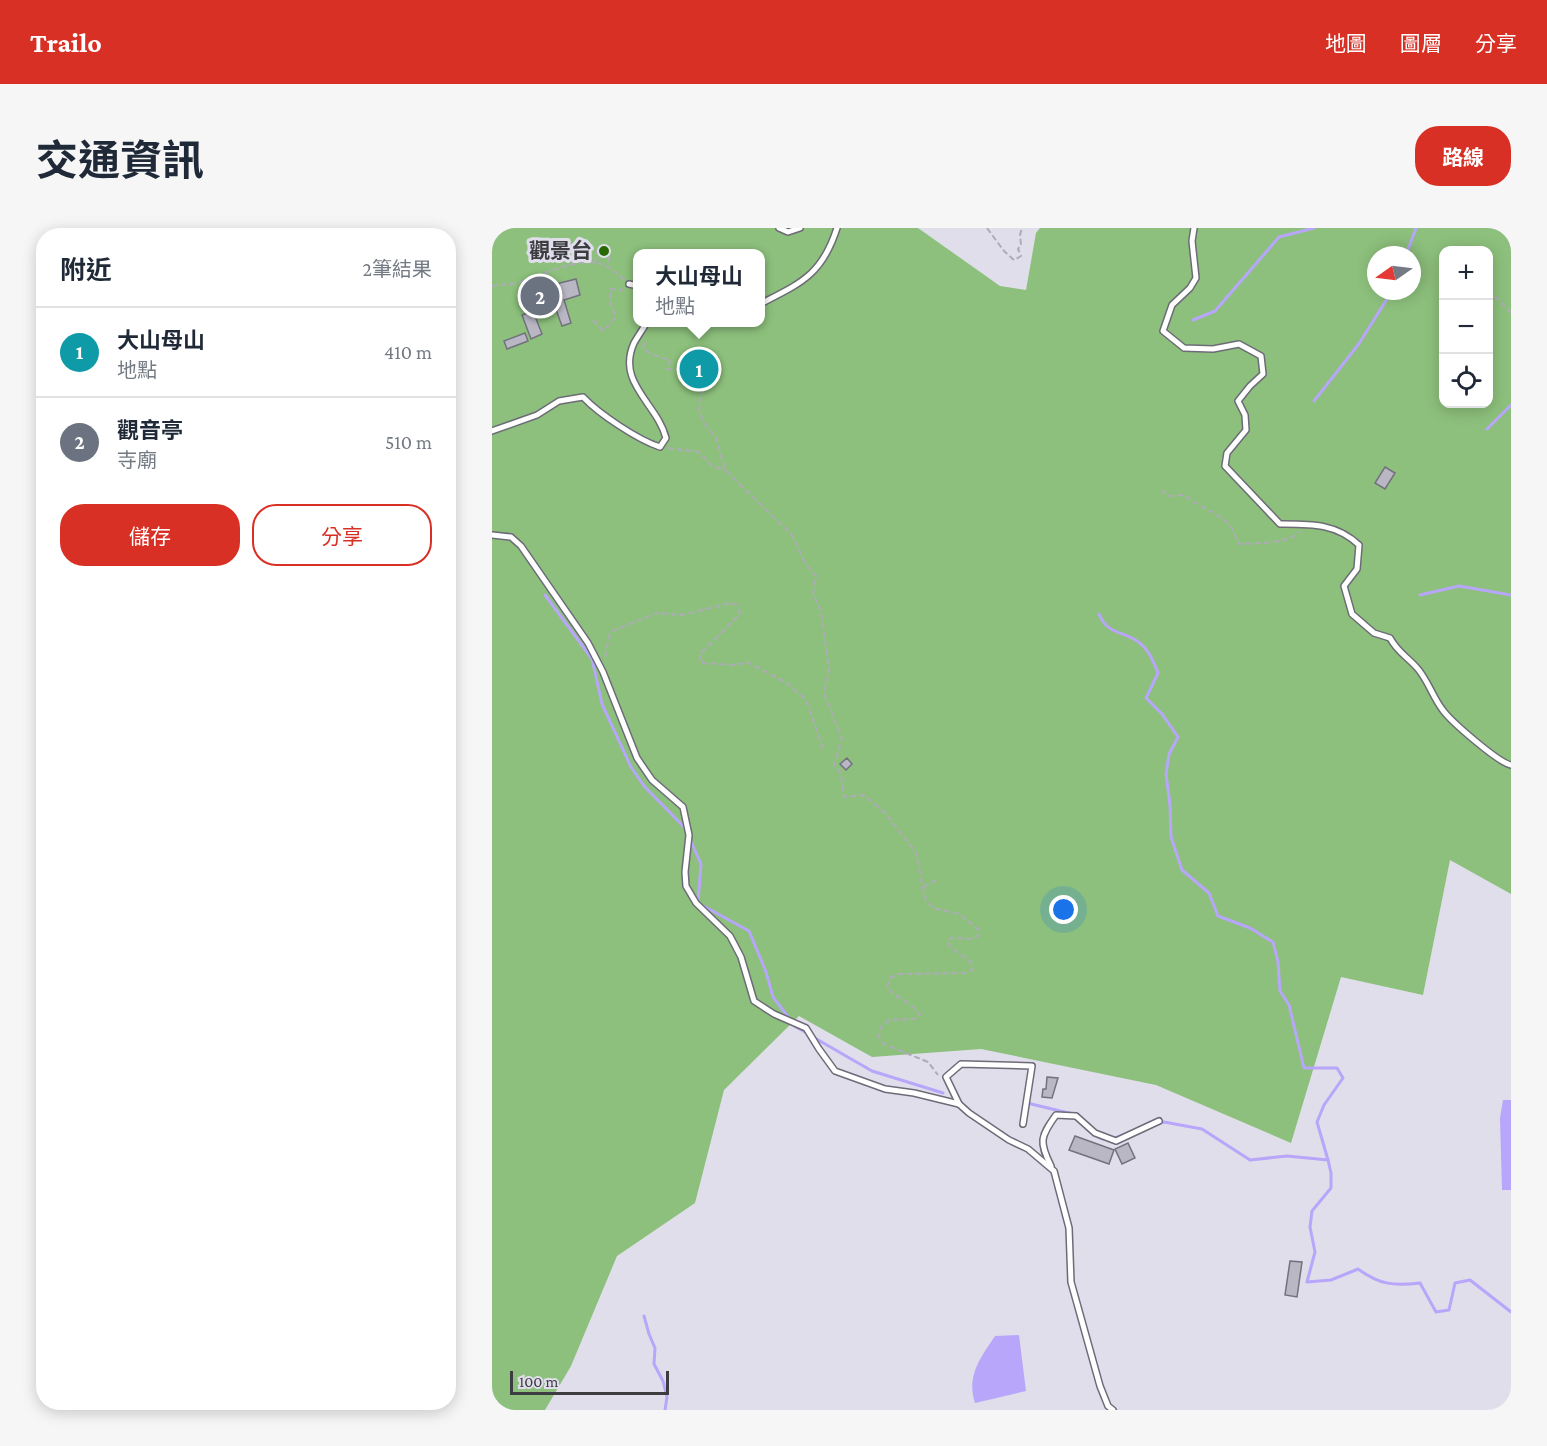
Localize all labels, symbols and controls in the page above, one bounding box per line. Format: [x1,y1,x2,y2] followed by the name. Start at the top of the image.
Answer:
[30,27,102,58] text: Trailo
[1325,32,1367,56] text: 地圖
[1400,32,1442,56] text: 圖層
[1475,32,1517,56] text: 分享
[1415,126,1511,186] button: 路線
[36,137,204,184] text: 交通資訊
[529,239,592,263] place label: 觀景台
[597,244,611,258] marker: 觀景台
[1367,246,1421,300] north arrow
[1439,246,1493,408] map controls
[1439,246,1493,300] button: +
[633,249,765,327] popup
[60,256,112,285] text: 附近
[362,258,432,280] text: 2筆結果
[655,264,743,289] text: 大山母山
[520,274,560,318] pin: 2
[655,295,695,317] text: 地點
[1439,300,1493,354] button: −
[117,328,205,353] text: 大山母山
[76,341,83,363] text: 1
[384,341,432,363] text: 410 m
[680,346,718,392] pin: 1
[1439,354,1493,408] button: locate
[117,359,157,381] text: 地點
[117,418,183,443] text: 觀音亭
[74,431,85,453] text: 2
[385,431,432,453] text: 510 m
[117,449,157,471] text: 寺廟
[60,504,240,566] button: 儲存
[252,504,432,566] button: 分享
[1049,895,1078,924] your location
[510,1368,669,1396] scale bar
[519,1373,558,1390] text: 100 m

